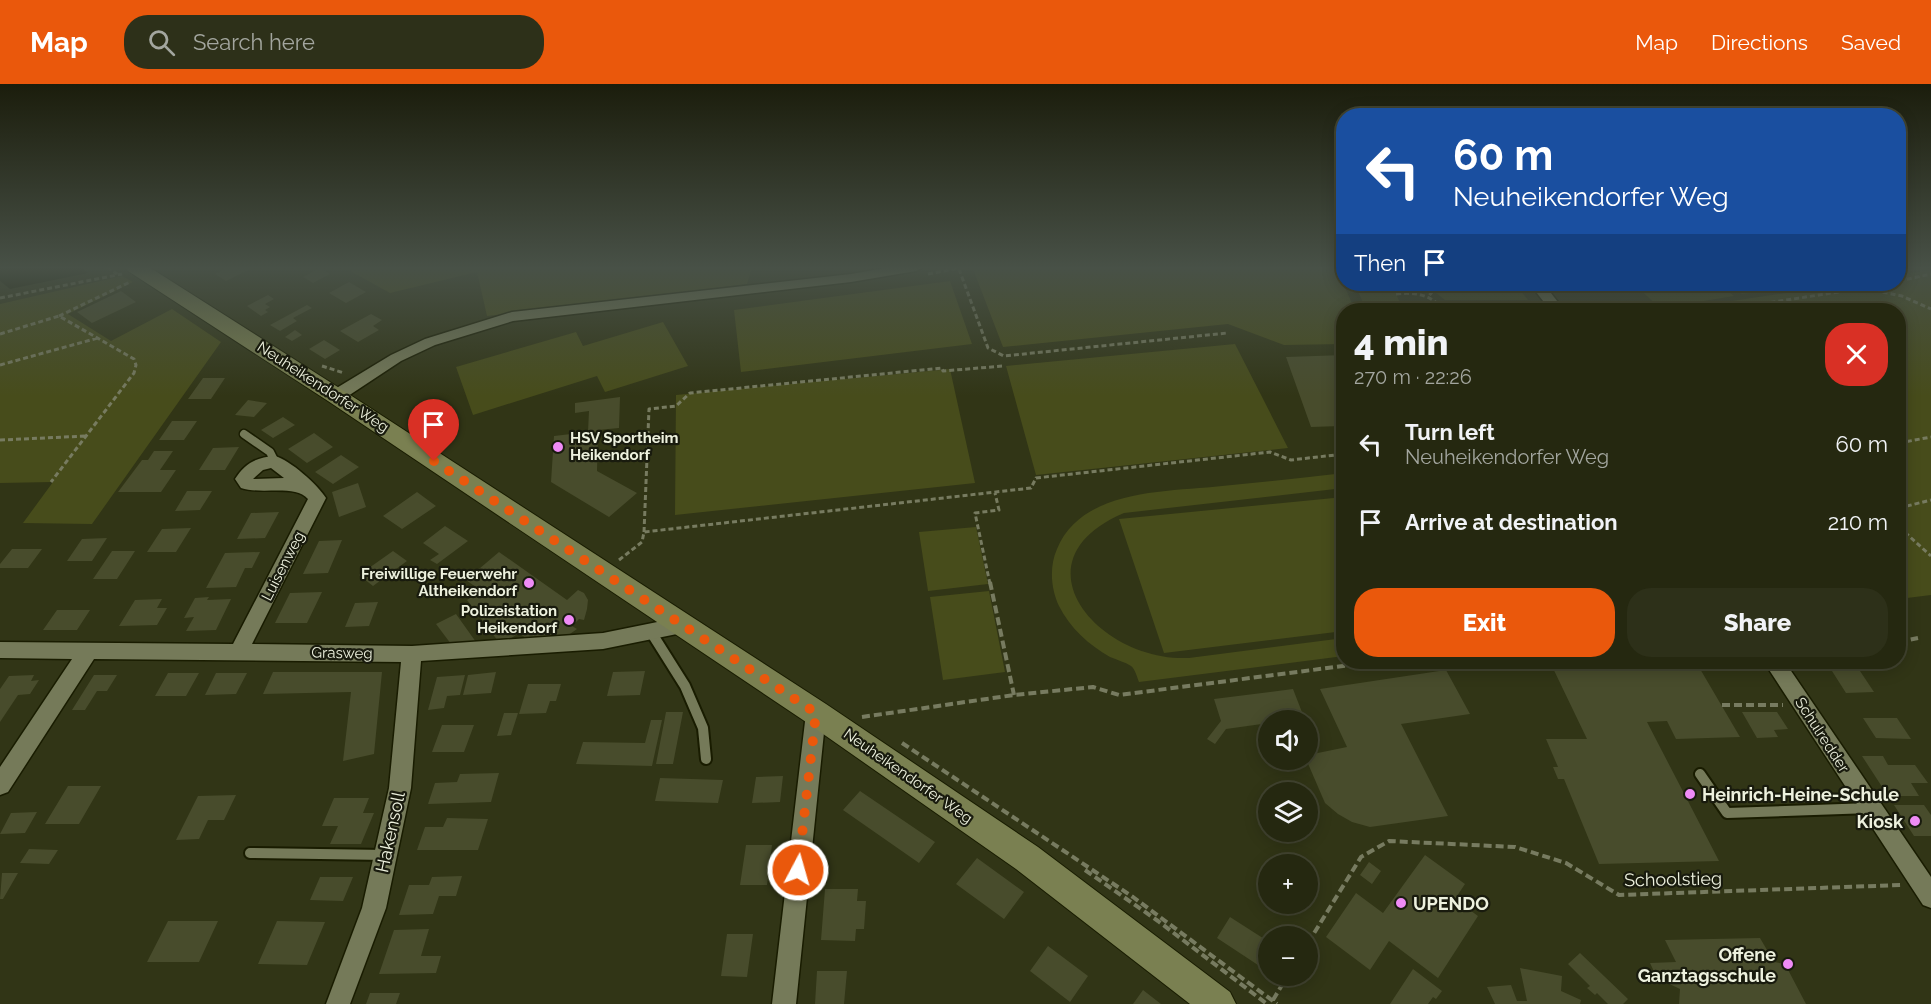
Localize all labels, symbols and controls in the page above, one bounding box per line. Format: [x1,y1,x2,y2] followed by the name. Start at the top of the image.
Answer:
[124,15,544,69] search box
[30,26,88,59] text: Map
[145,26,178,59] icon: search
[193,29,315,55] text: Search here
[1635,30,1678,55] text: Map
[1711,30,1808,55] text: Directions
[1841,30,1901,55] text: Saved
[1453,131,1553,180] text: 60 m
[1354,132,1432,210] icon: left
[1453,181,1729,212] text: Neuheikendorfer Weg
[1418,246,1451,279] icon: arrive
[1354,250,1406,276] text: Then
[1354,321,1449,363] text: 4 min
[1825,323,1888,386] button: close
[254,338,392,436] street label: Neuheikendorfer Weg
[1354,365,1472,389] text: 270 m · 22:26
[408,399,459,461] pin
[417,408,450,441] icon: arrive
[1405,419,1495,445] text: Turn left
[1354,428,1387,461] icon: left
[570,429,679,464] place label: HSV Sportheim Heikendorf
[1835,431,1888,457] text: 60 m
[551,440,565,454] marker: HSV Sportheim Heikendorf
[1405,445,1609,469] text: Neuheikendorfer Weg
[1354,506,1387,539] icon: arrive
[1405,509,1618,535] text: Arrive at destination
[1828,509,1888,535] text: 210 m
[258,528,308,604] street label: Luisenweg
[361,565,517,600] place label: Freiwillige Feuerwehr Altheikendorf
[522,576,536,590] marker: Freiwillige Feuerwehr Altheikendorf
[1354,588,1615,657] button: Exit
[1627,588,1888,657] button: Share
[461,602,557,637] place label: Polizeistation Heikendorf
[562,613,576,627] marker: Polizeistation Heikendorf
[311,643,373,663] street label: Grasweg
[1791,694,1853,776] street label: Schulredder
[1258,710,1318,986] map controls
[1258,710,1318,770] button: sound
[840,725,976,827] street label: Neuheikendorfer Weg
[1258,782,1318,842] button: layers
[1702,784,1899,805] place label: Heinrich-Heine-Schule
[1683,787,1697,801] marker: Heinrich-Heine-Schule
[371,789,409,874] street label: Hakensoll
[1857,811,1904,832] place label: Kiosk
[1908,814,1922,828] marker: Kiosk
[766,838,830,902] position arrow
[1258,854,1318,914] button: +
[1624,868,1722,890] street label: Schoolstieg
[1413,893,1489,914] place label: UPENDO
[1394,896,1408,910] marker: UPENDO
[1258,926,1318,986] button: −
[1638,944,1776,986] place label: Offene Ganztagsschule
[1781,957,1795,971] marker: Offene Ganztagsschule

